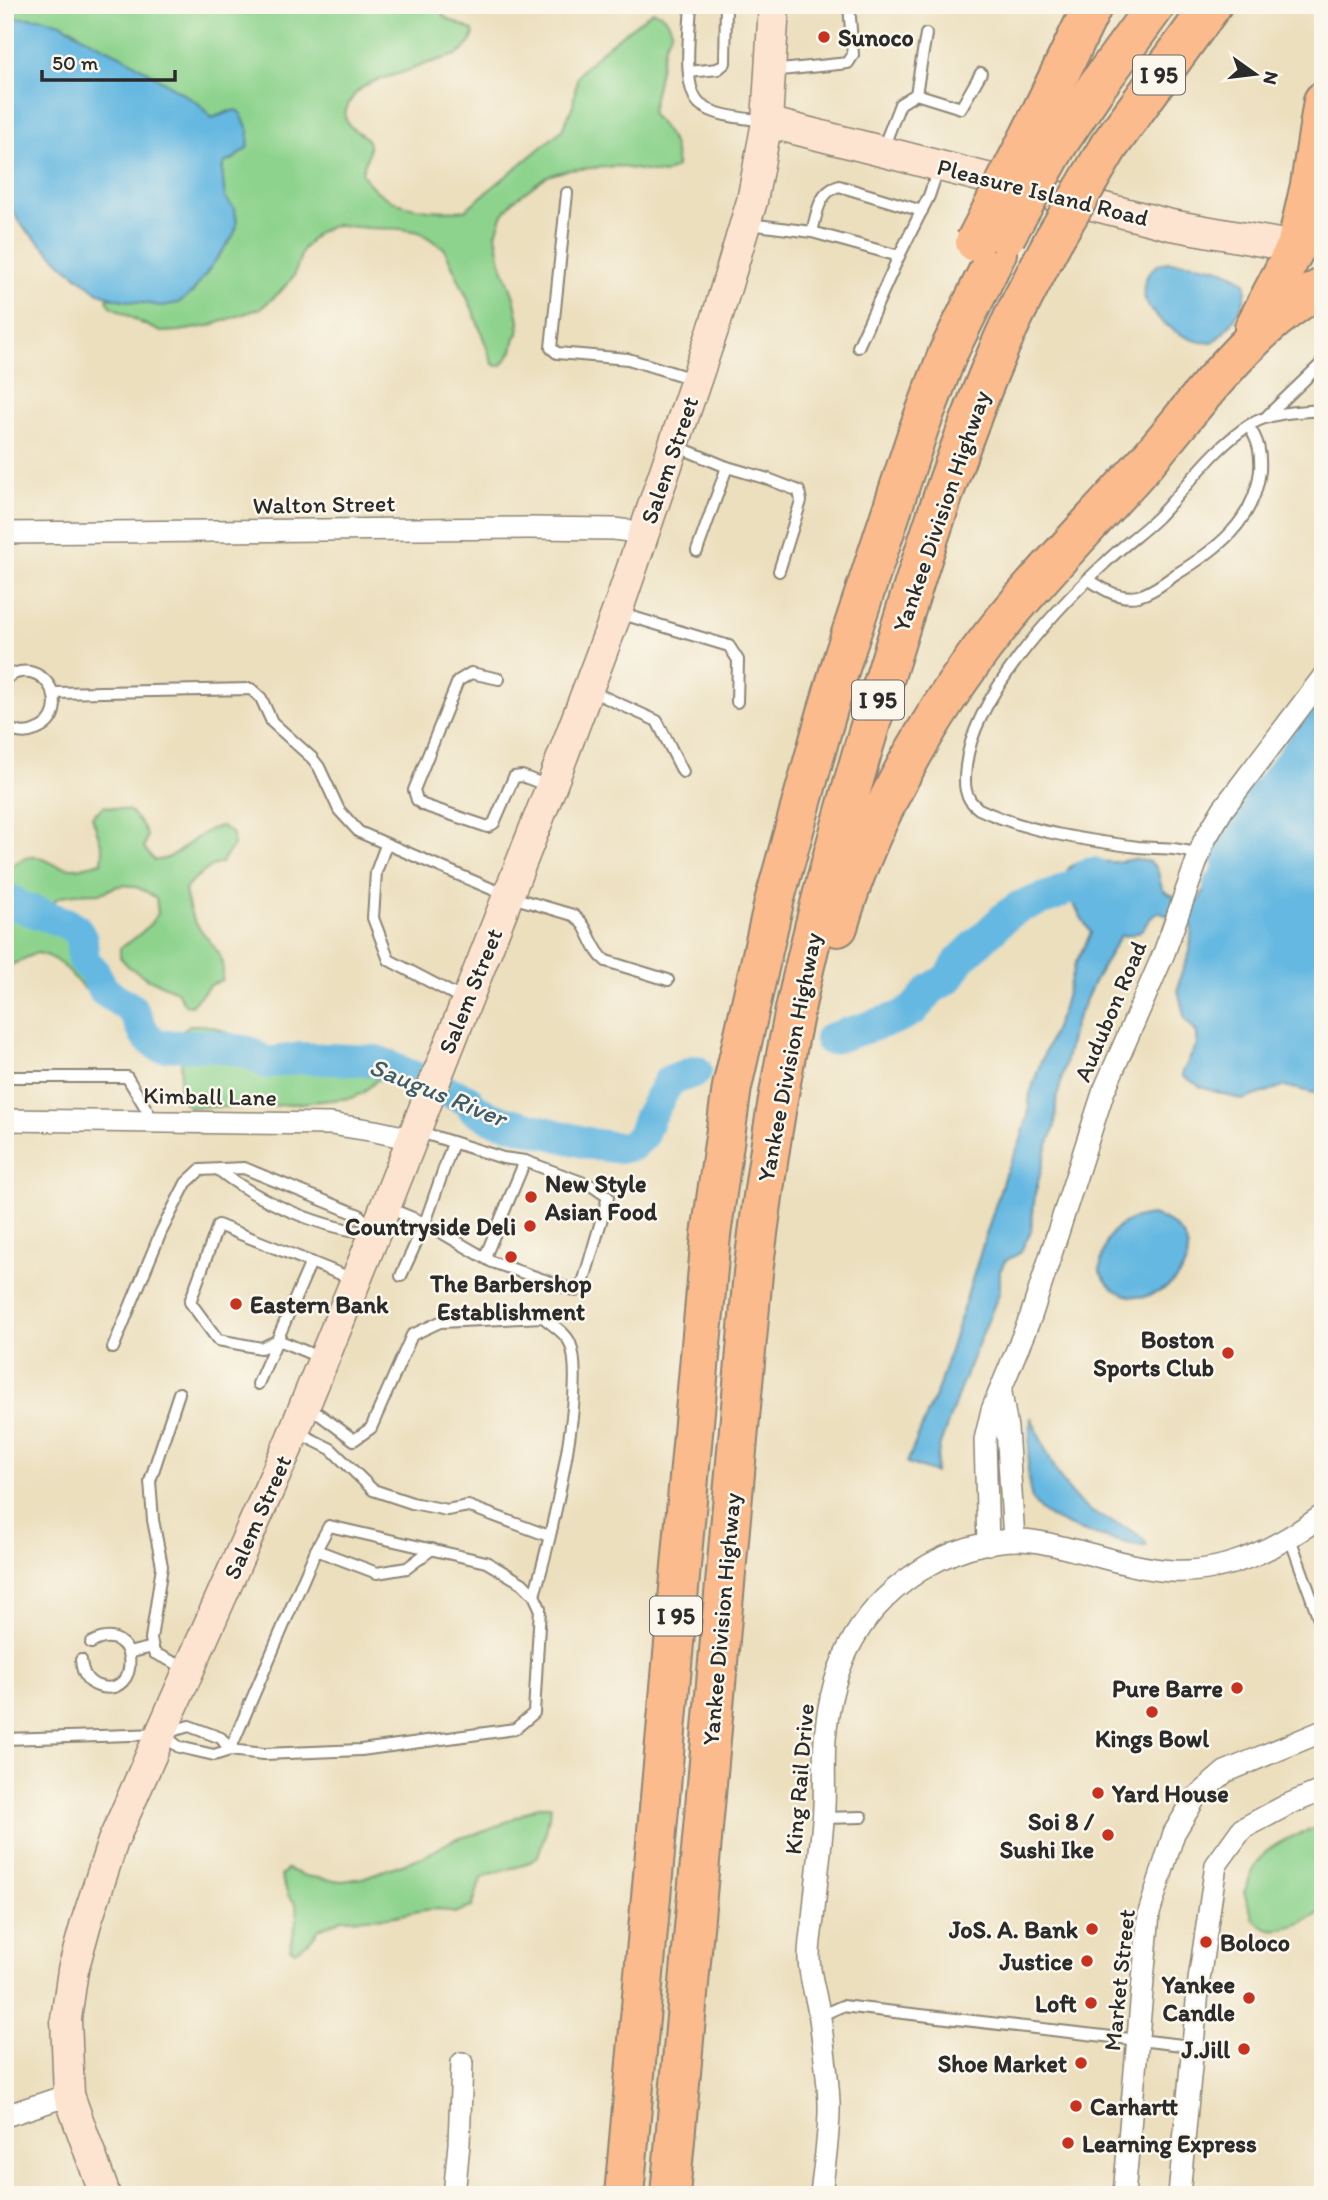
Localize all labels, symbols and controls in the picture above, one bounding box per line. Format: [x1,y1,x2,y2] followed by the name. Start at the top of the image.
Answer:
[838,23,914,52] place label: Sunoco
[816,29,832,45] marker: Sunoco
[42,38,175,82] scale bar
[1220,38,1290,108] north arrow
[52,50,99,75] text: 50 m
[1133,55,1185,94] road number: I 95
[1258,69,1284,87] text: N
[934,152,1152,232] street label: Pleasure Island Road
[886,386,996,636] street label: Yankee Division Highway
[634,392,704,528] street label: Salem Street
[252,488,396,520] street label: Walton Street
[852,680,904,720] road number: I 95
[432,924,508,1058] street label: Salem Street
[751,929,828,1184] street label: Yankee Division Highway
[1067,936,1153,1086] street label: Audubon Road
[365,1050,514,1135] water label: Saugus River
[143,1080,277,1112] street label: Kimball Lane
[544,1169,658,1226] place label: New Style Asian Food
[523,1189,539,1205] marker: New Style Asian Food
[345,1212,516,1242] place label: Countryside Deli
[522,1218,538,1234] marker: Countryside Deli
[503,1249,519,1265] marker: The Barbershop Establishment
[429,1269,592,1326] place label: The Barbershop Establishment
[250,1290,389,1319] place label: Eastern Bank
[228,1296,244,1312] marker: Eastern Bank
[1093,1325,1214,1383] place label: Boston Sports Club
[1220,1345,1236,1361] marker: Boston Sports Club
[217,1450,297,1584] street label: Salem Street
[696,1491,747,1746] street label: Yankee Division Highway
[650,1596,702,1636] road number: I 95
[1112,1674,1223,1703] place label: Pure Barre
[1229,1680,1245,1696] marker: Pure Barre
[778,1702,820,1856] street label: King Rail Drive
[1144,1704,1160,1720] marker: Kings Bowl
[1095,1724,1209,1754] place label: Kings Bowl
[1111,1779,1229,1808] place label: Yard House
[1090,1785,1106,1801] marker: Yard House
[1000,1807,1095,1864] place label: Soi 8 / Sushi Ike
[1100,1827,1116,1843] marker: Soi 8 / Sushi Ike
[1097,1908,1141,2052] street label: Market Street
[948,1915,1079,1944] place label: JoS. A. Bank
[1084,1921,1100,1937] marker: JoS. A. Bank
[1220,1928,1290,1957] place label: Boloco
[1198,1934,1214,1950] marker: Boloco
[999,1947,1073,1976] place label: Justice
[1079,1953,1095,1969] marker: Justice
[1161,1970,1235,2027] place label: Yankee Candle
[1035,1989,1077,2018] place label: Loft
[1241,1990,1257,2006] marker: Yankee Candle
[1083,1995,1099,2011] marker: Loft
[1181,2035,1230,2064] place label: J.Jill
[1236,2041,1252,2057] marker: J.Jill
[938,2049,1067,2078] place label: Shoe Market
[1073,2055,1089,2071] marker: Shoe Market
[1090,2092,1178,2121] place label: Carhartt
[1068,2098,1084,2114] marker: Carhartt
[1082,2129,1257,2159] place label: Learning Express
[1060,2135,1076,2151] marker: Learning Express

